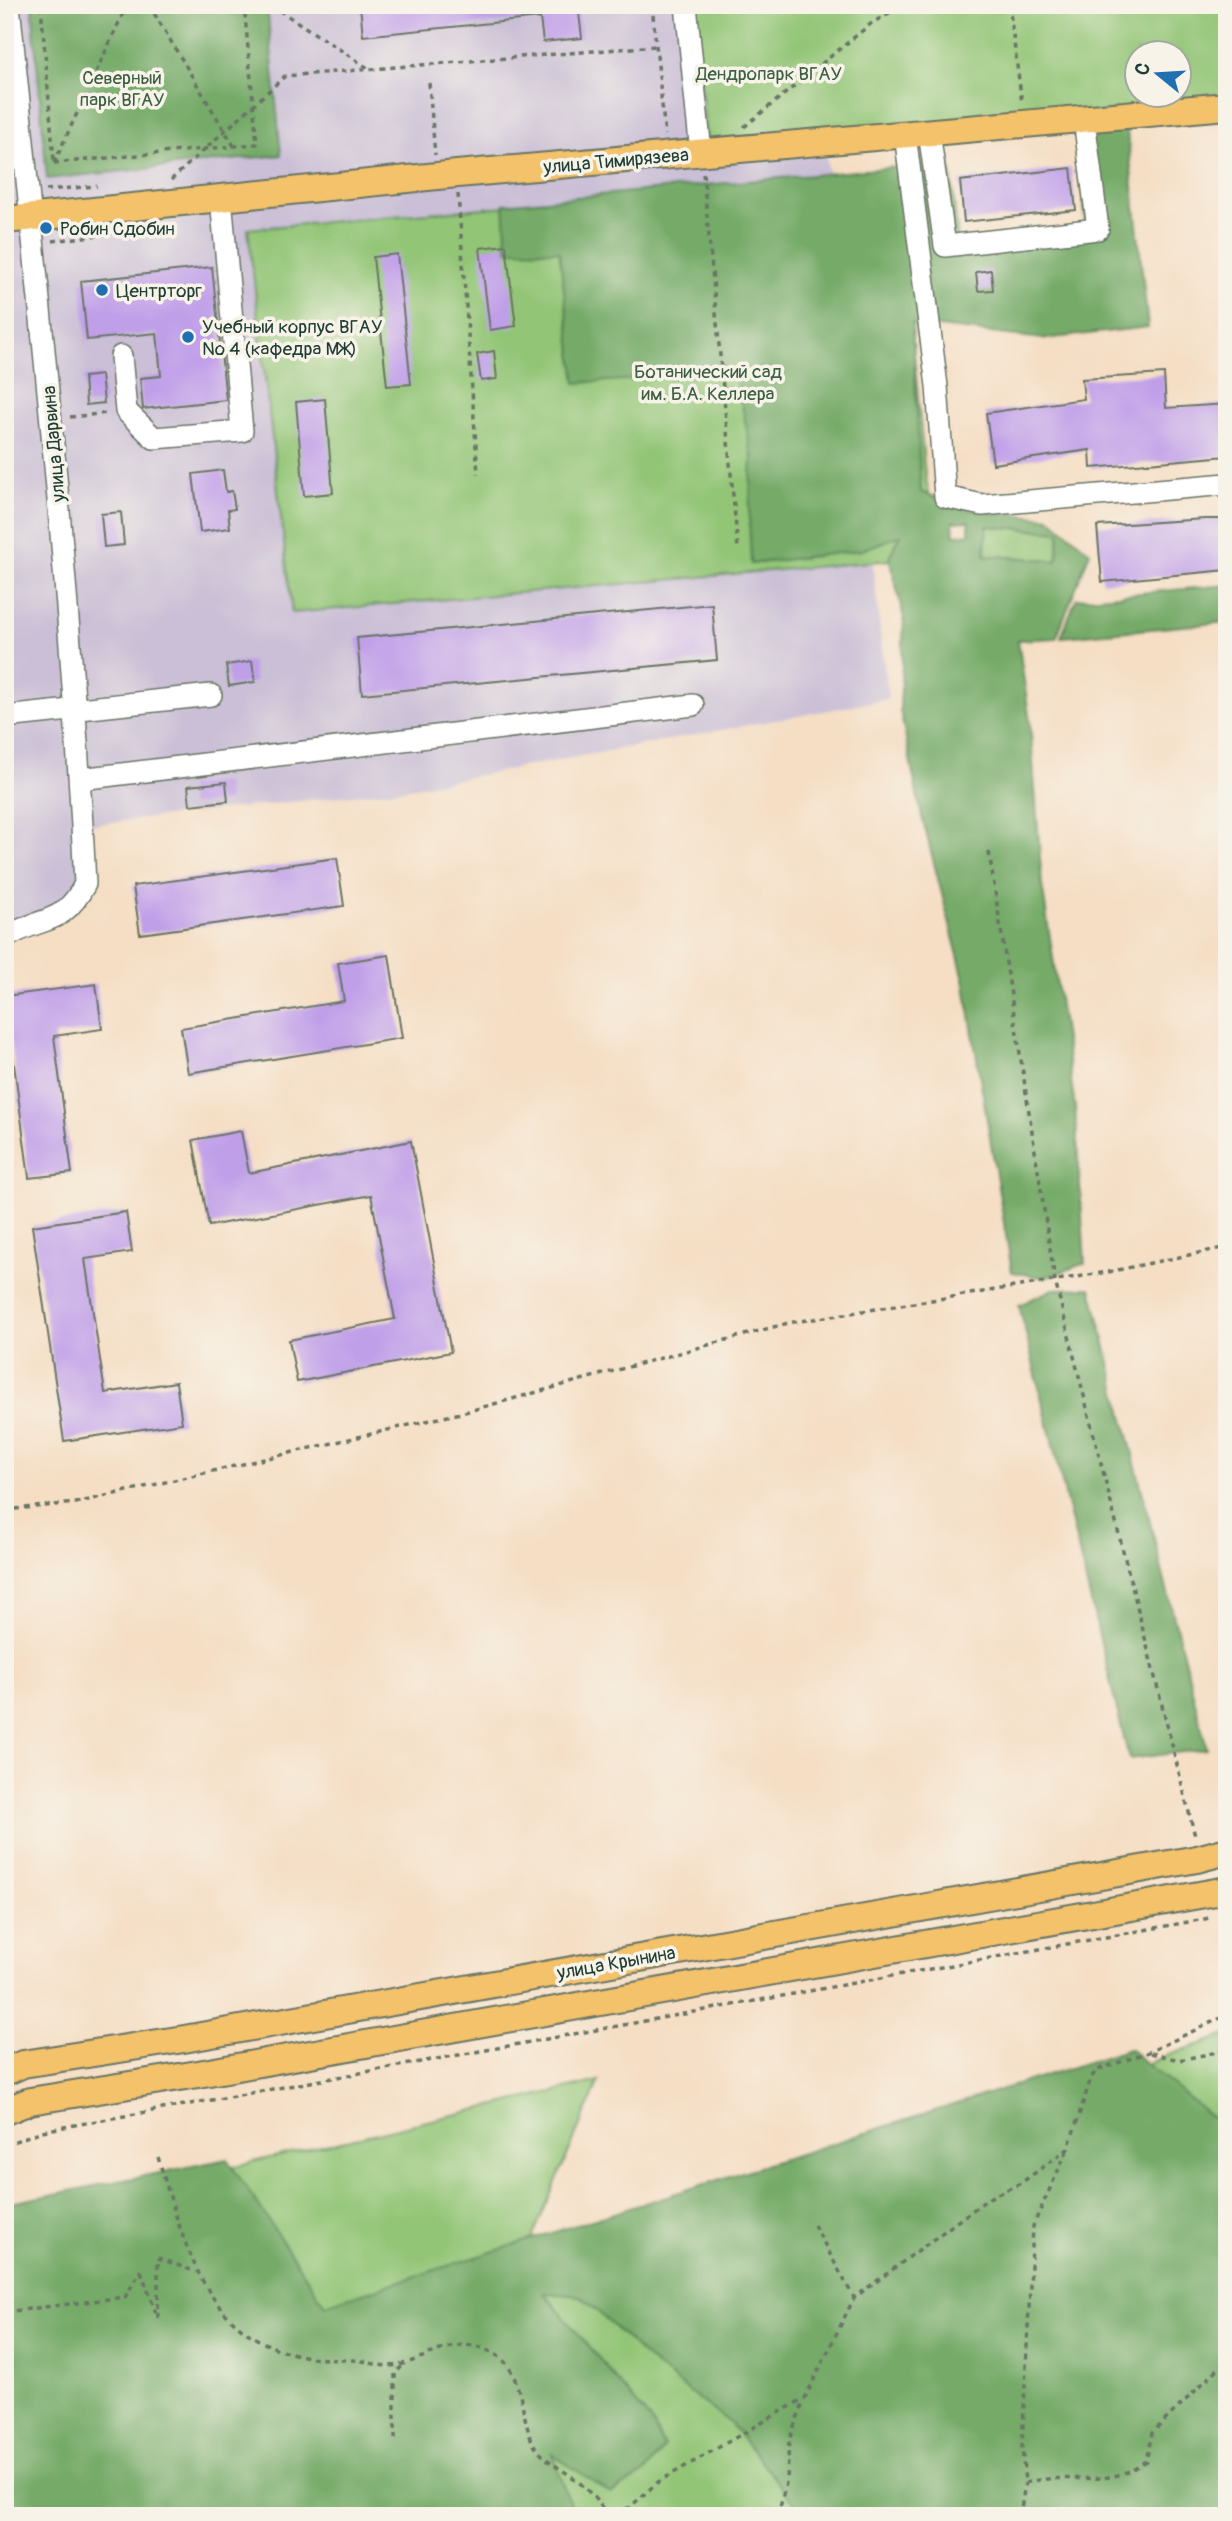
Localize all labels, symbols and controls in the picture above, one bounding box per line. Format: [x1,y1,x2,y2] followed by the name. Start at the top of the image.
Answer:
[1124,38,1194,108] north arrow
[1130,60,1156,78] text: С
[695,62,842,86] park label: Дендропарк ВГАУ
[80,66,165,112] park label: Северный парк ВГАУ
[541,143,690,179] street label: улица Тимирязева
[60,217,175,241] place label: Робин Сдобин
[38,220,54,236] marker: Робин Сдобин
[116,279,203,303] place label: Центрторг
[94,282,110,298] marker: Центрторг
[202,315,382,361] place label: Учебный корпус ВГАУ № 4 (кафедра МЖ)
[180,329,196,345] marker: Учебный корпус ВГАУ № 4 (кафедра МЖ)
[634,360,783,406] park label: Ботанический сад им. Б.А. Келлера
[37,385,71,504] street label: улица Дарвина
[554,1941,677,1985] street label: улица Крынина

